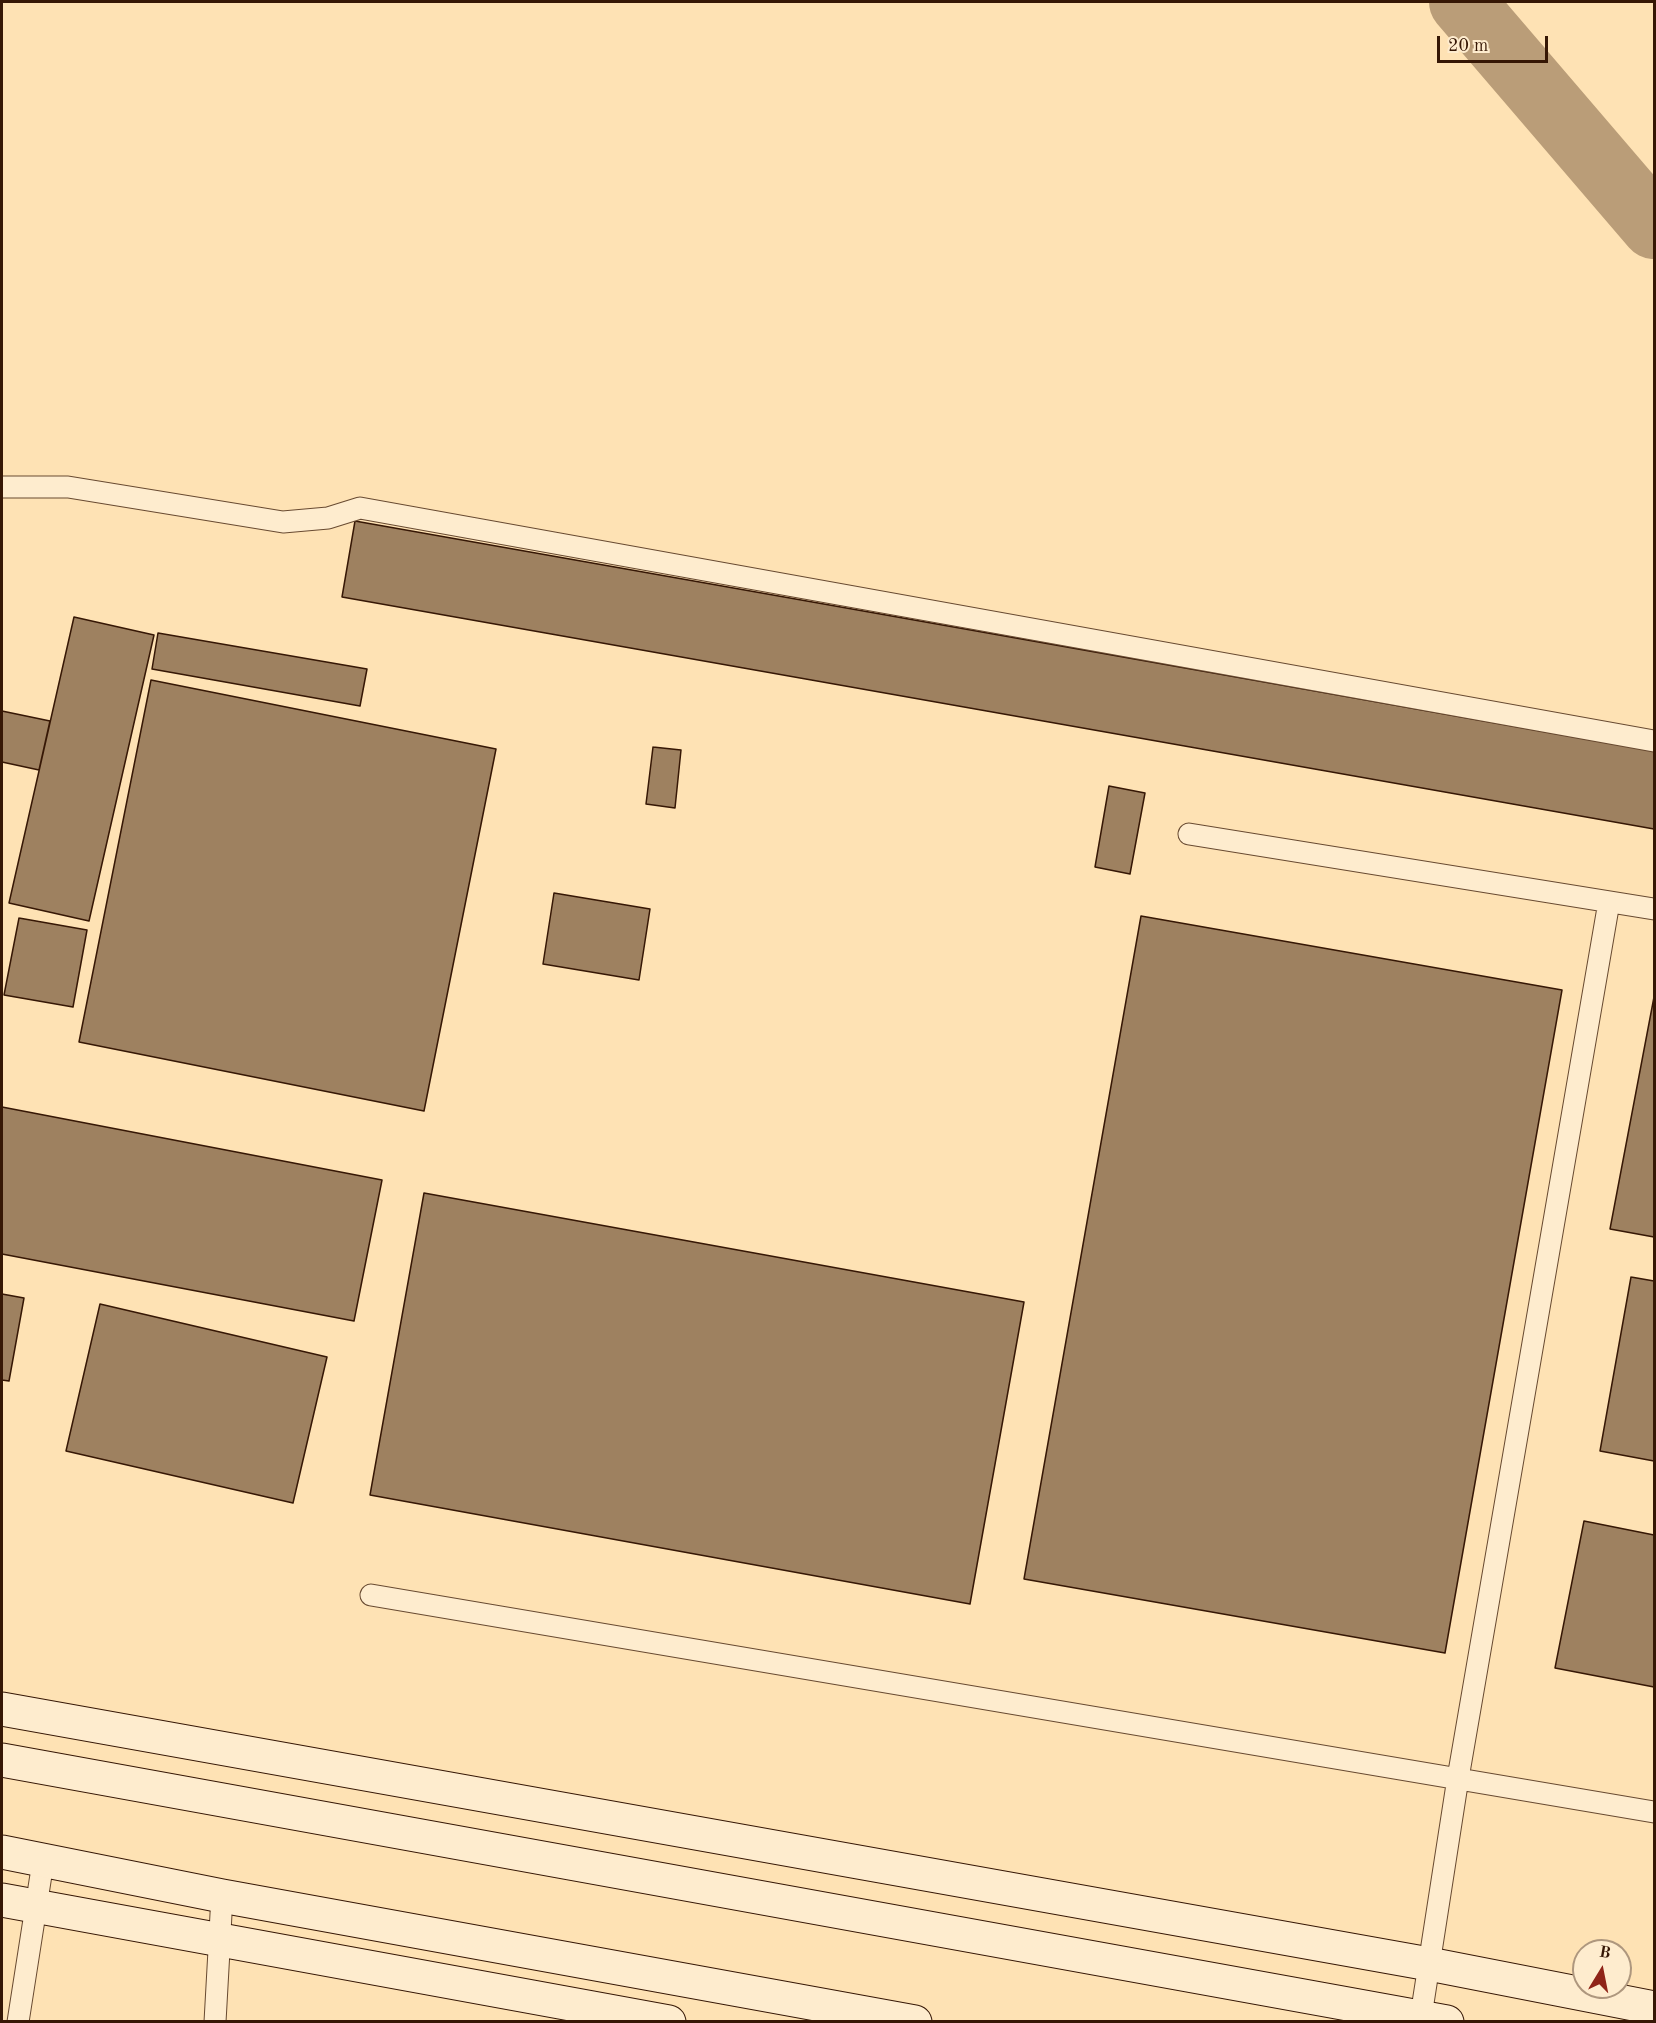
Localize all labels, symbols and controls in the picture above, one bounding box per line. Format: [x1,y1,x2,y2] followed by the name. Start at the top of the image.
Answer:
[1440,24,1551,62] scale bar
[1448,37,1488,55] text: 20 m
[1572,1939,1632,1999] north arrow
[1598,1944,1612,1962] text: B

